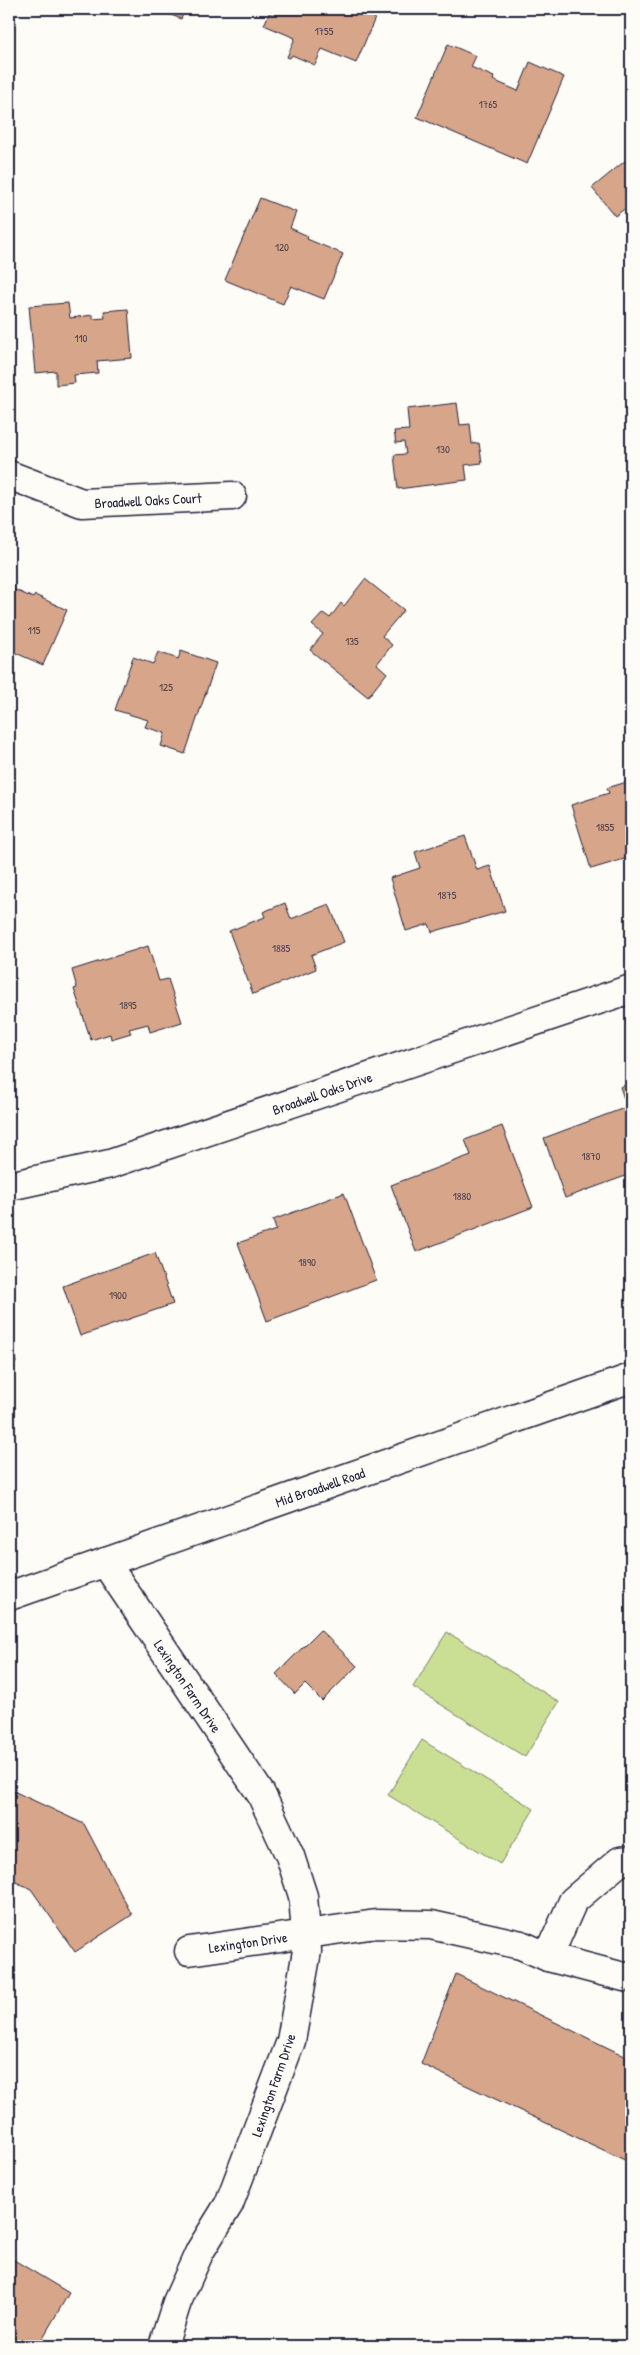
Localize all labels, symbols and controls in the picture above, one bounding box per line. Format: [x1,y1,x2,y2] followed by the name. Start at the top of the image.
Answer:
[315,24,334,38] house number: 1755
[479,97,498,111] house number: 1765
[275,240,289,254] house number: 120
[75,331,88,345] house number: 110
[436,442,450,456] house number: 130
[94,488,202,512] street label: Broadwell Oaks Court
[28,623,41,637] house number: 115
[345,634,359,648] house number: 135
[159,680,173,694] house number: 125
[596,820,614,834] house number: 1855
[438,888,457,902] house number: 1875
[272,941,290,955] house number: 1885
[119,998,137,1012] house number: 1895
[270,1067,375,1119] street label: Broadwell Oaks Drive
[581,1149,601,1163] house number: 1870
[453,1189,471,1203] house number: 1880
[298,1255,316,1269] house number: 1890
[109,1288,127,1302] house number: 1900
[273,1463,368,1511] street label: Mid Broadwell Road
[149,1636,226,1737] street label: Lexington Farm Drive
[208,1927,289,1958] street label: Lexington Drive
[246,2030,301,2139] street label: Lexington Farm Drive

